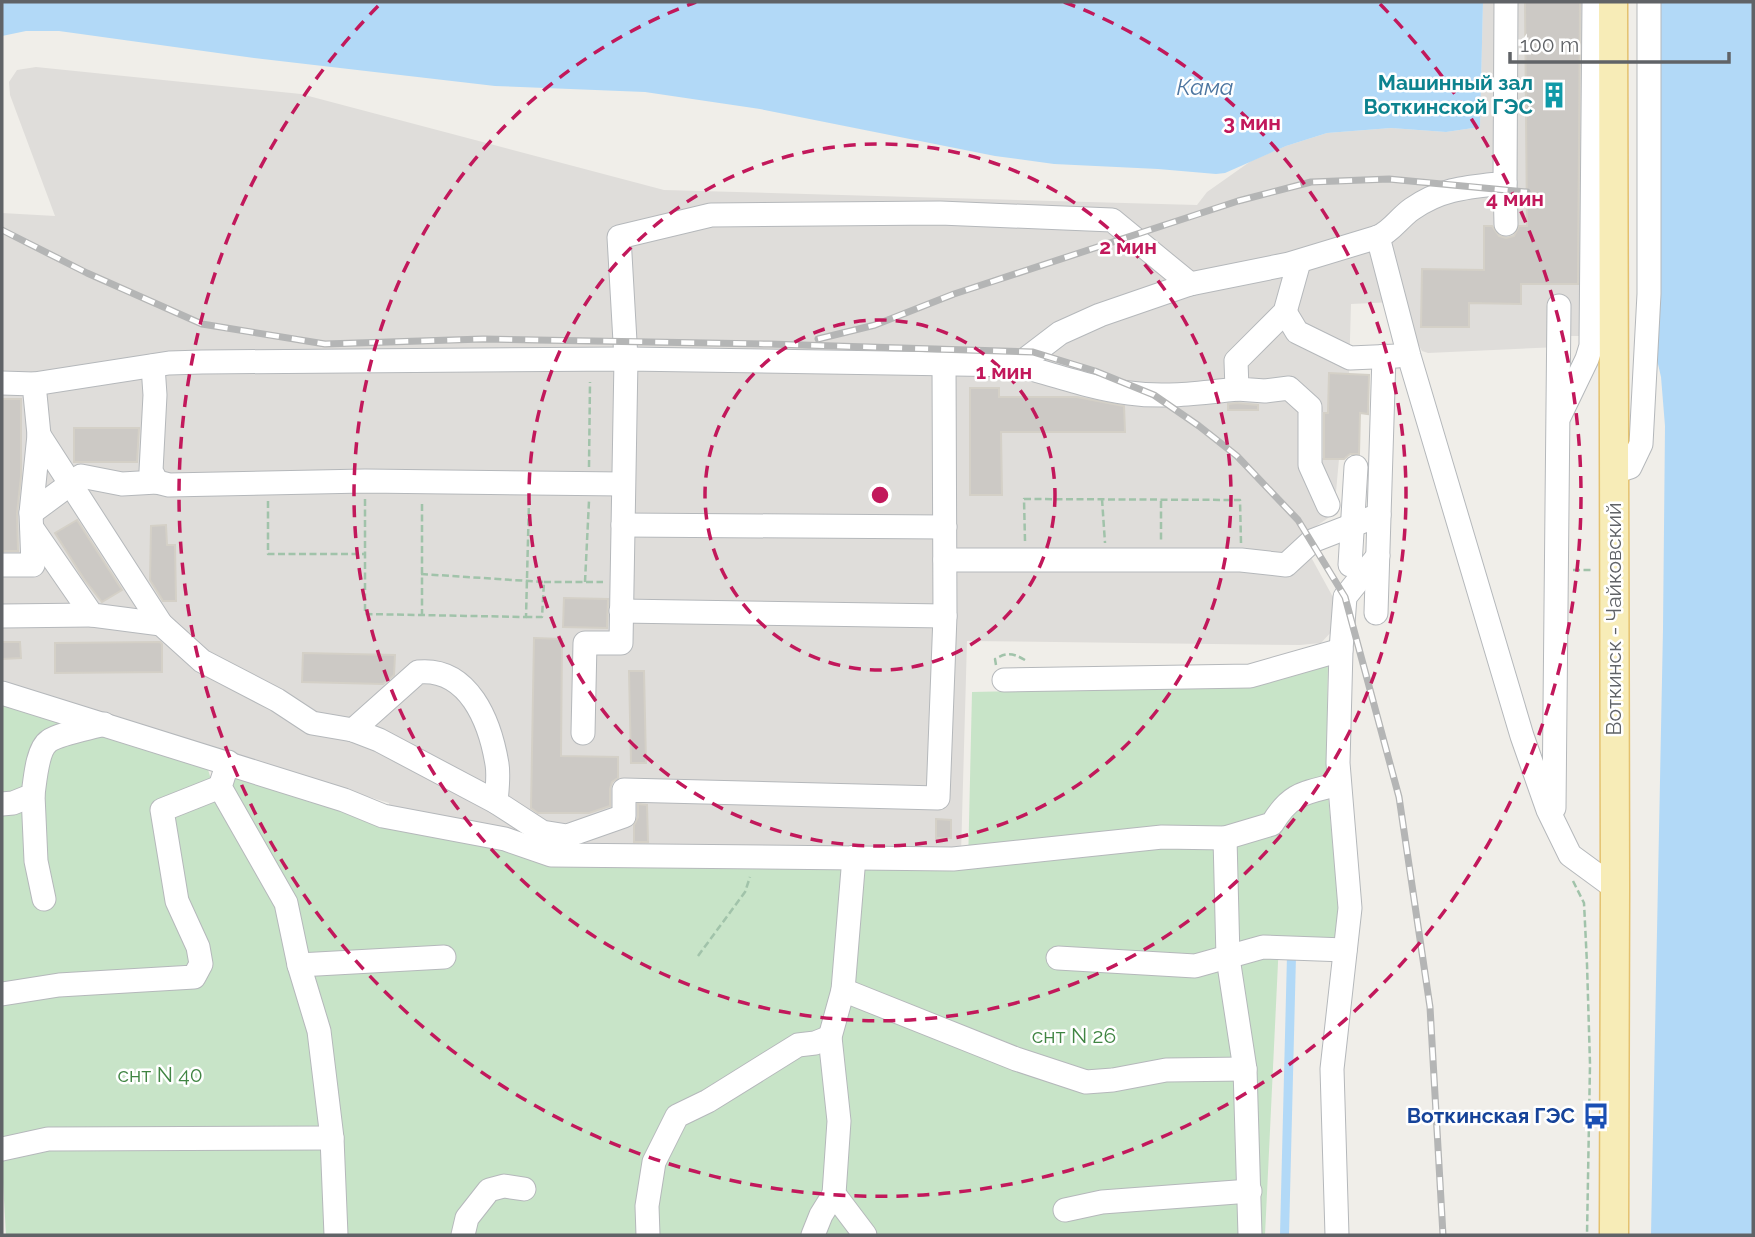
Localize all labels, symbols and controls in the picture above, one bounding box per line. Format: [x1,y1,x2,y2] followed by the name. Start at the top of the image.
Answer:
[1510,21,1729,65] scale bar
[1520,32,1579,57] text: 100 m
[1364,70,1533,119] place label: Машинный зал Воткинской ГЭС
[1177,73,1234,100] water label: Кама
[1539,80,1569,110] building icon: Машинный зал Воткинской ГЭС
[1223,110,1281,135] text: 3 мин
[1486,186,1544,211] text: 4 мин
[1099,234,1157,259] text: 2 мин
[976,359,1032,384] text: 1 мин
[868,483,892,507] centre of rings
[1601,502,1626,736] street label: Воткинск - Чайковский
[1032,1023,1116,1048] park label: снт N 26
[117,1062,203,1087] park label: снт N 40
[1581,1101,1611,1131] bus stop icon: Воткинская ГЭС
[1407,1103,1575,1128] place label: Воткинская ГЭС

